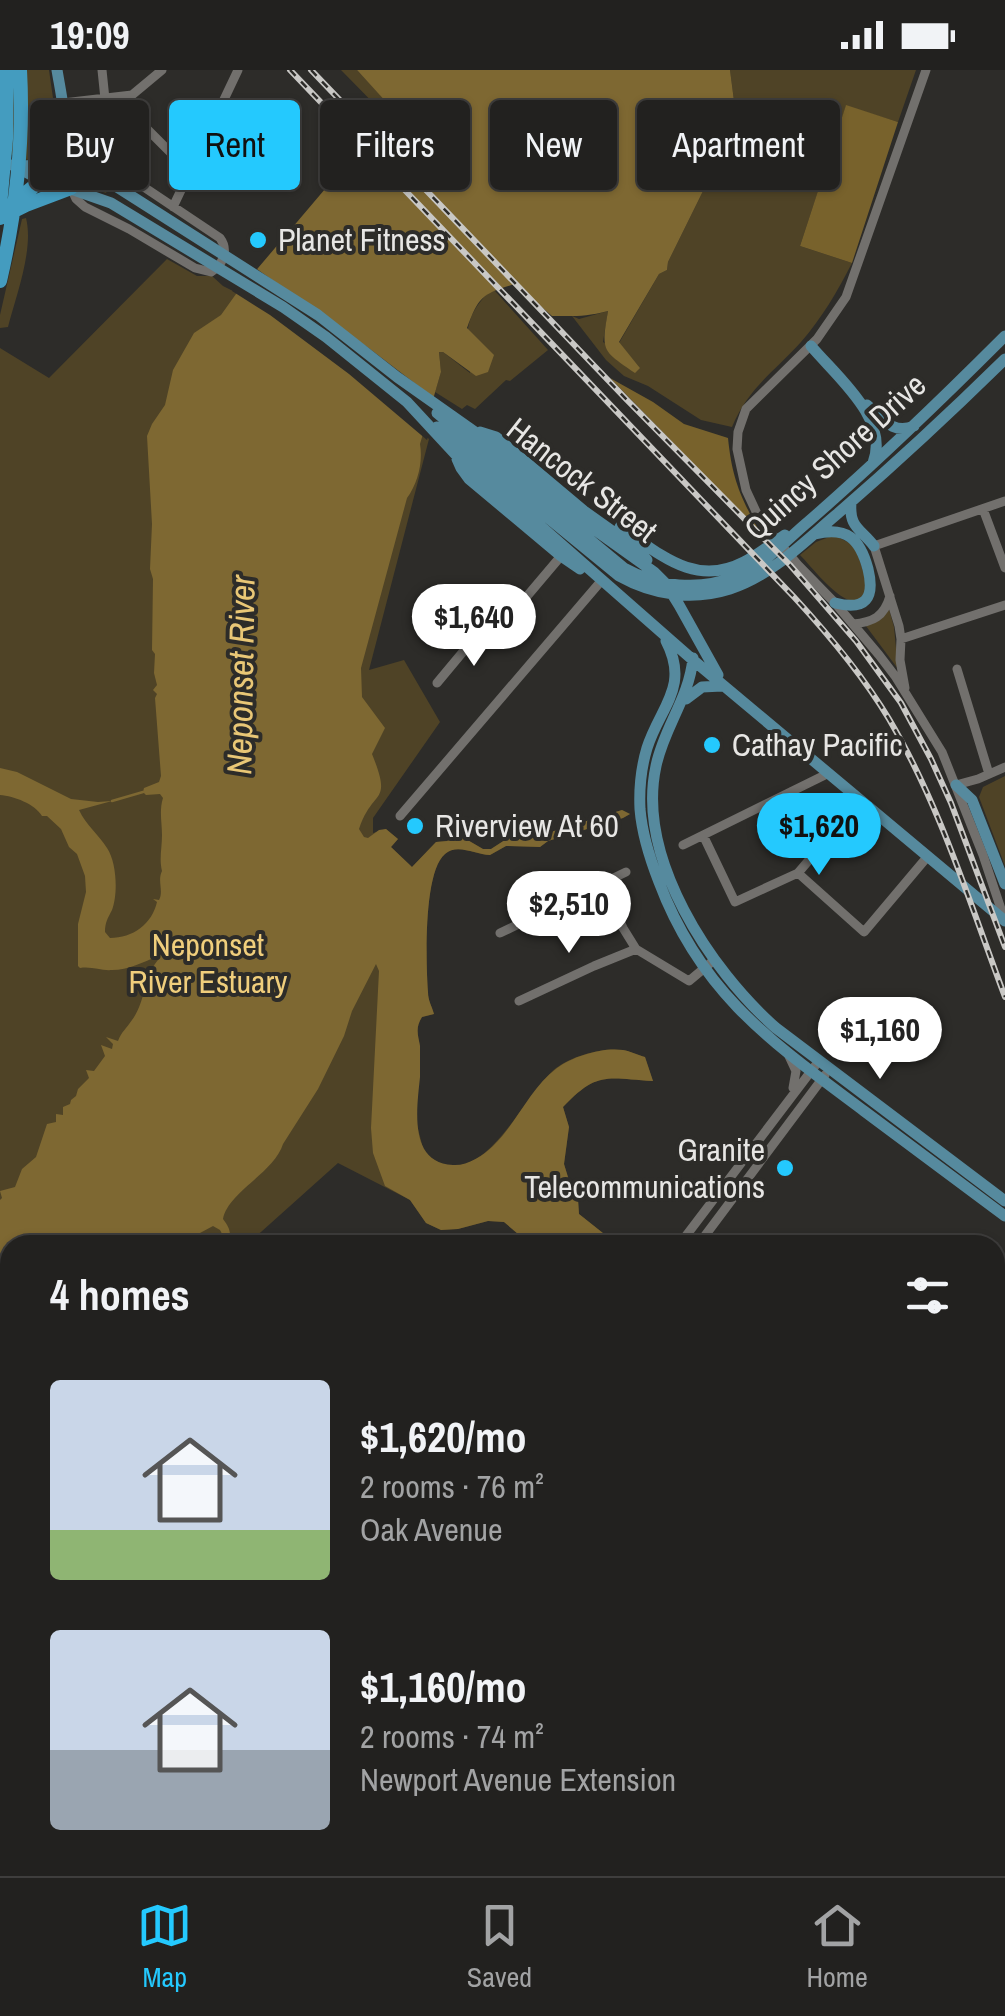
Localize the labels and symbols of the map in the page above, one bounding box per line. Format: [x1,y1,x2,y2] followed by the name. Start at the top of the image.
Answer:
[278,218,446,261] place label: Planet Fitness
[247,229,269,251] marker: Planet Fitness
[735,364,935,550] street label: Quincy Shore Drive
[498,407,666,552] street label: Hancock Street
[215,573,266,775] water label: Neponset River
[393,584,555,669] pin: $1,640
[732,723,903,766] place label: Cathay Pacific
[701,734,723,756] marker: Cathay Pacific
[738,793,900,878] pin: $1,620
[435,804,619,847] place label: Riverview At 60
[404,815,426,837] marker: Riverview At 60
[488,871,650,956] pin: $2,510
[129,923,287,1003] park label: Neponset River Estuary
[799,997,961,1082] pin: $1,160
[524,1128,765,1208] place label: Granite Telecommunications
[774,1157,796,1179] marker: Granite Telecommunications

